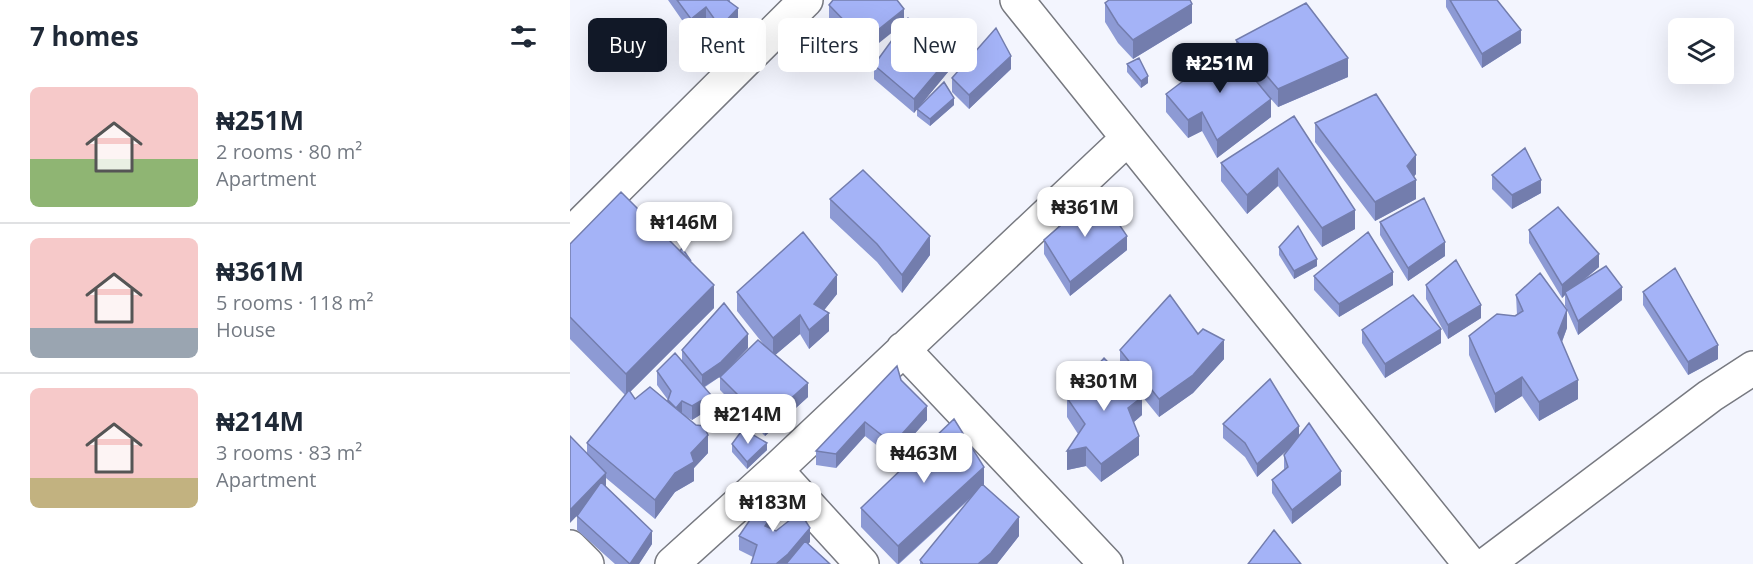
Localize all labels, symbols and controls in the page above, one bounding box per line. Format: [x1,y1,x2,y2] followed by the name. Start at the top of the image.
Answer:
[30,18,139,54] text: 7 homes
[588,18,667,72] chip: Buy
[679,18,766,72] chip: Rent
[778,18,879,72] chip: Filters
[891,18,977,72] chip: New
[1668,18,1734,84] map controls
[1668,18,1734,84] button: layers
[507,20,540,53] icon: filters
[1178,43,1262,94] pin: ₦251M
[1186,49,1254,76] text: ₦251M
[216,102,304,138] text: ₦251M
[78,111,150,183] icon: home
[216,138,362,165] text: 2 rooms · 80 m²
[216,165,316,192] text: Apartment
[1043,187,1127,238] pin: ₦361M
[1051,193,1119,220] text: ₦361M
[642,202,726,253] pin: ₦146M
[650,208,718,235] text: ₦146M
[216,253,304,289] text: ₦361M
[78,262,150,334] icon: home
[216,289,374,316] text: 5 rooms · 118 m²
[216,316,276,343] text: House
[1062,361,1146,412] pin: ₦301M
[1070,367,1138,394] text: ₦301M
[706,394,790,445] pin: ₦214M
[714,400,782,427] text: ₦214M
[216,403,304,439] text: ₦214M
[78,412,150,484] icon: home
[882,433,966,484] pin: ₦463M
[216,439,362,466] text: 3 rooms · 83 m²
[890,439,958,466] text: ₦463M
[216,466,316,493] text: Apartment
[731,482,815,533] pin: ₦183M
[739,488,807,515] text: ₦183M

